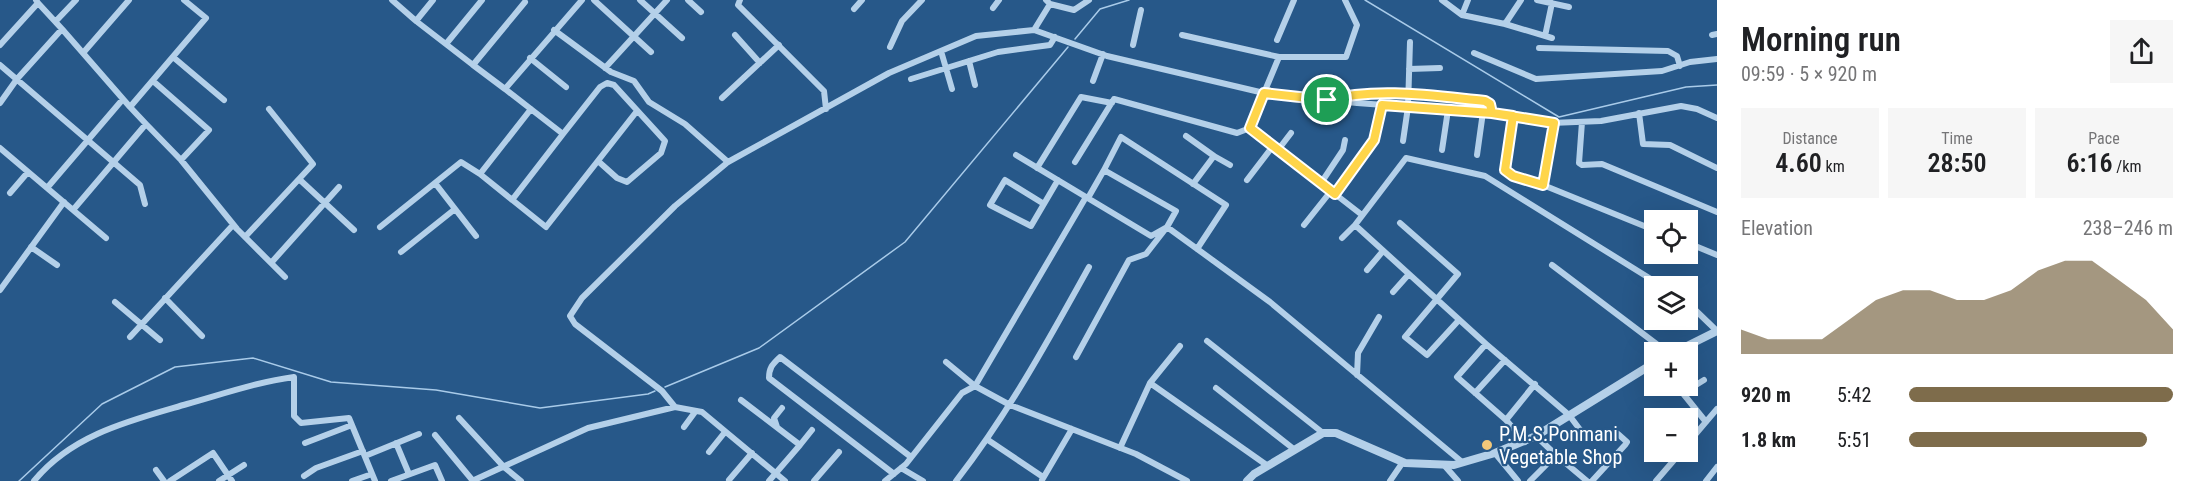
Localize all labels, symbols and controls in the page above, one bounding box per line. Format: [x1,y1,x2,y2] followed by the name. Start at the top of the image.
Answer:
[1741,20,1901,59] text: Morning run
[2110,20,2173,83] button: share
[1741,62,1877,86] text: 09:59 · 5 × 920 m
[1301,74,1352,125] pin
[1310,83,1343,116] icon: arrive
[1782,129,1838,148] text: Distance
[1941,129,1973,148] text: Time
[2088,129,2120,148] text: Pace
[1775,148,1822,178] text: 4.60
[1927,148,1987,178] text: 28:50
[2067,148,2113,178] text: 6:16
[1822,157,1845,176] text: km
[2113,157,2141,176] text: /km
[1644,210,1698,462] map controls
[1644,210,1698,264] button: locate
[1741,216,1813,240] text: Elevation
[2083,216,2173,240] text: 238–246 m
[1644,276,1698,330] button: layers
[1644,342,1698,396] button: +
[1741,383,1791,407] text: 920 m
[1837,383,1871,407] text: 5:42
[1644,408,1698,462] button: −
[1499,422,1622,469] place label: P.M.S.Ponmani Vegetable Shop
[1741,428,1796,452] text: 1.8 km
[1837,428,1871,452] text: 5:51
[1480,438,1494,452] marker: P.M.S.Ponmani Vegetable Shop

